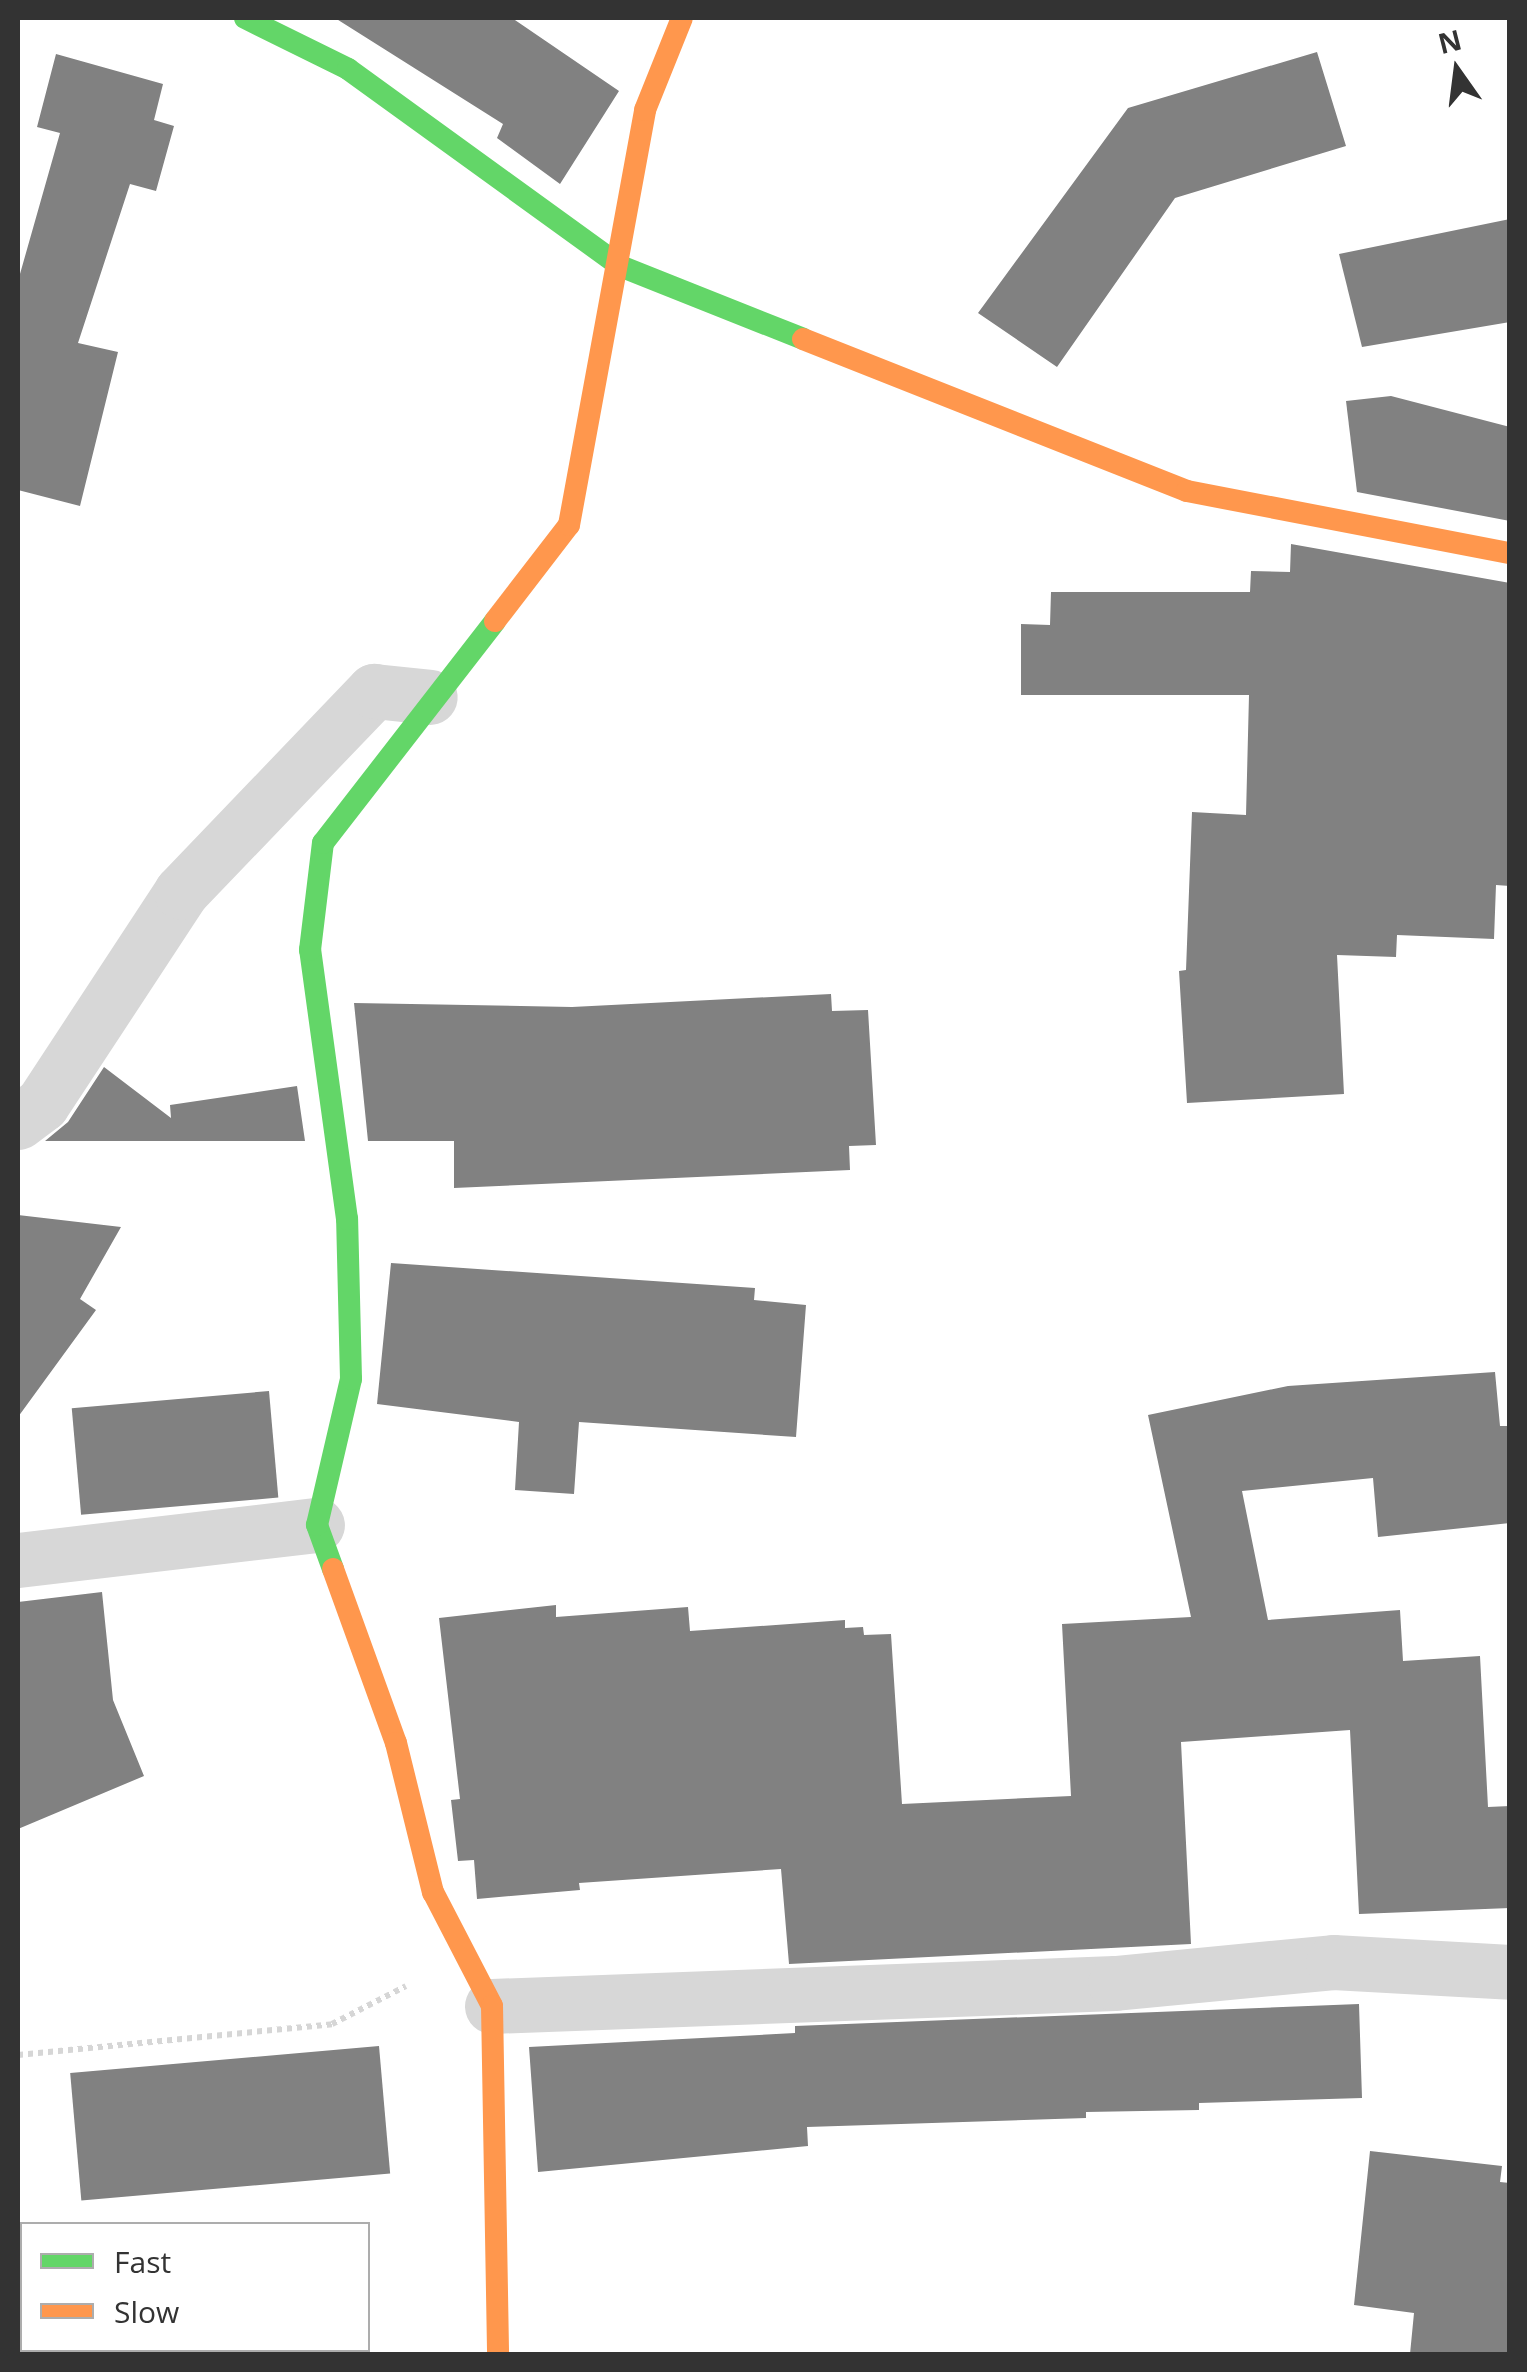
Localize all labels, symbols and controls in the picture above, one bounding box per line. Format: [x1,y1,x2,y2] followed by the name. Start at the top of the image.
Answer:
[1407,20,1507,120] north arrow
[1434,20,1465,62] text: N
[20,2222,370,2352] legend
[114,2241,171,2282] text: Fast
[114,2291,179,2332] text: Slow

